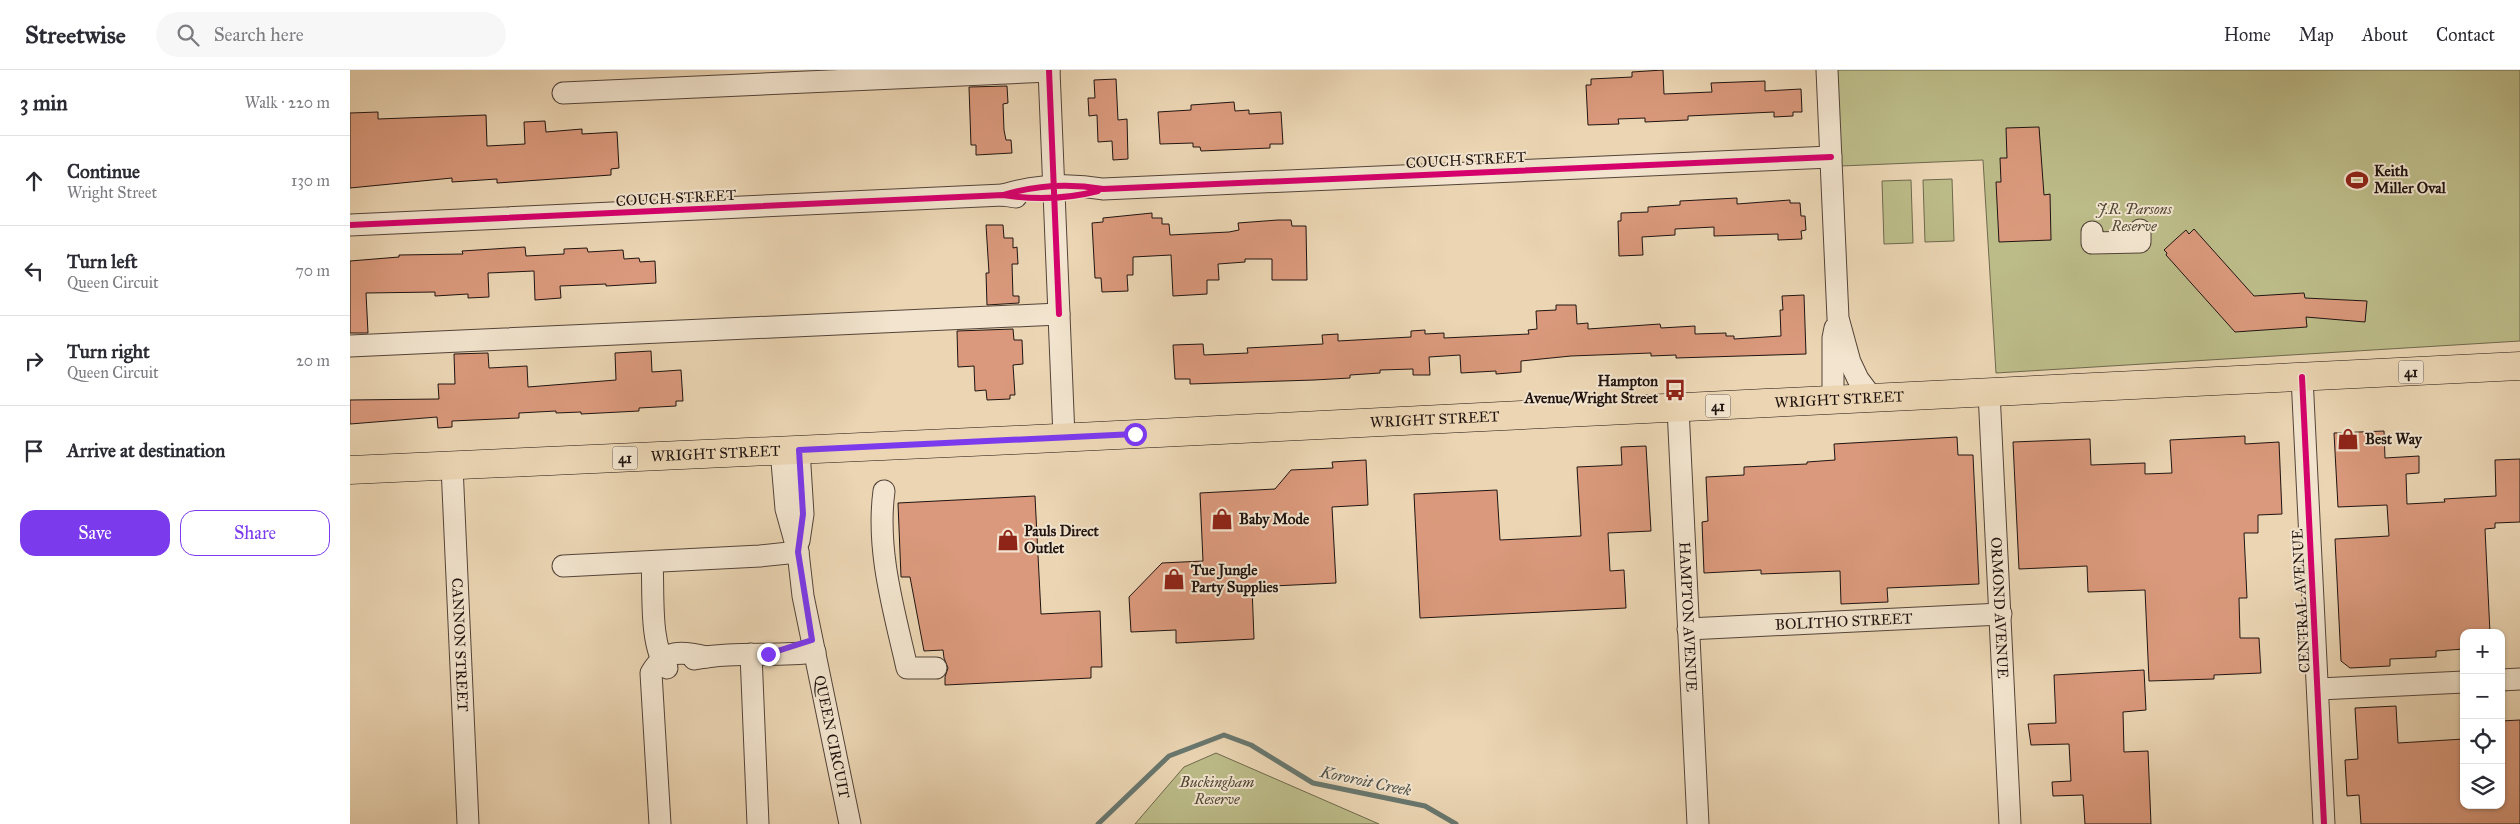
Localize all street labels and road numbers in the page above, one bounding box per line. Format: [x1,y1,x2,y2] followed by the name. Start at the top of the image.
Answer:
[1405,148,1527,172] street label: COUCH STREET
[615,186,737,210] street label: COUCH STREET
[2398,360,2424,384] road number: 41
[1774,387,1905,412] street label: WRIGHT STREET
[1706,394,1730,418] road number: 41
[1370,407,1500,432] street label: WRIGHT STREET
[650,442,781,465] street label: WRIGHT STREET
[612,446,638,469] road number: 41
[2288,528,2314,674] street label: CENTRAL AVENUE
[1987,537,2012,679] street label: ORMOND AVENUE
[1675,541,1701,693] street label: HAMPTON AVENUE
[448,577,472,712] street label: CANNON STREET
[1775,609,1913,634] street label: BOLITHO STREET
[811,674,854,800] street label: QUEEN CIRCUIT

